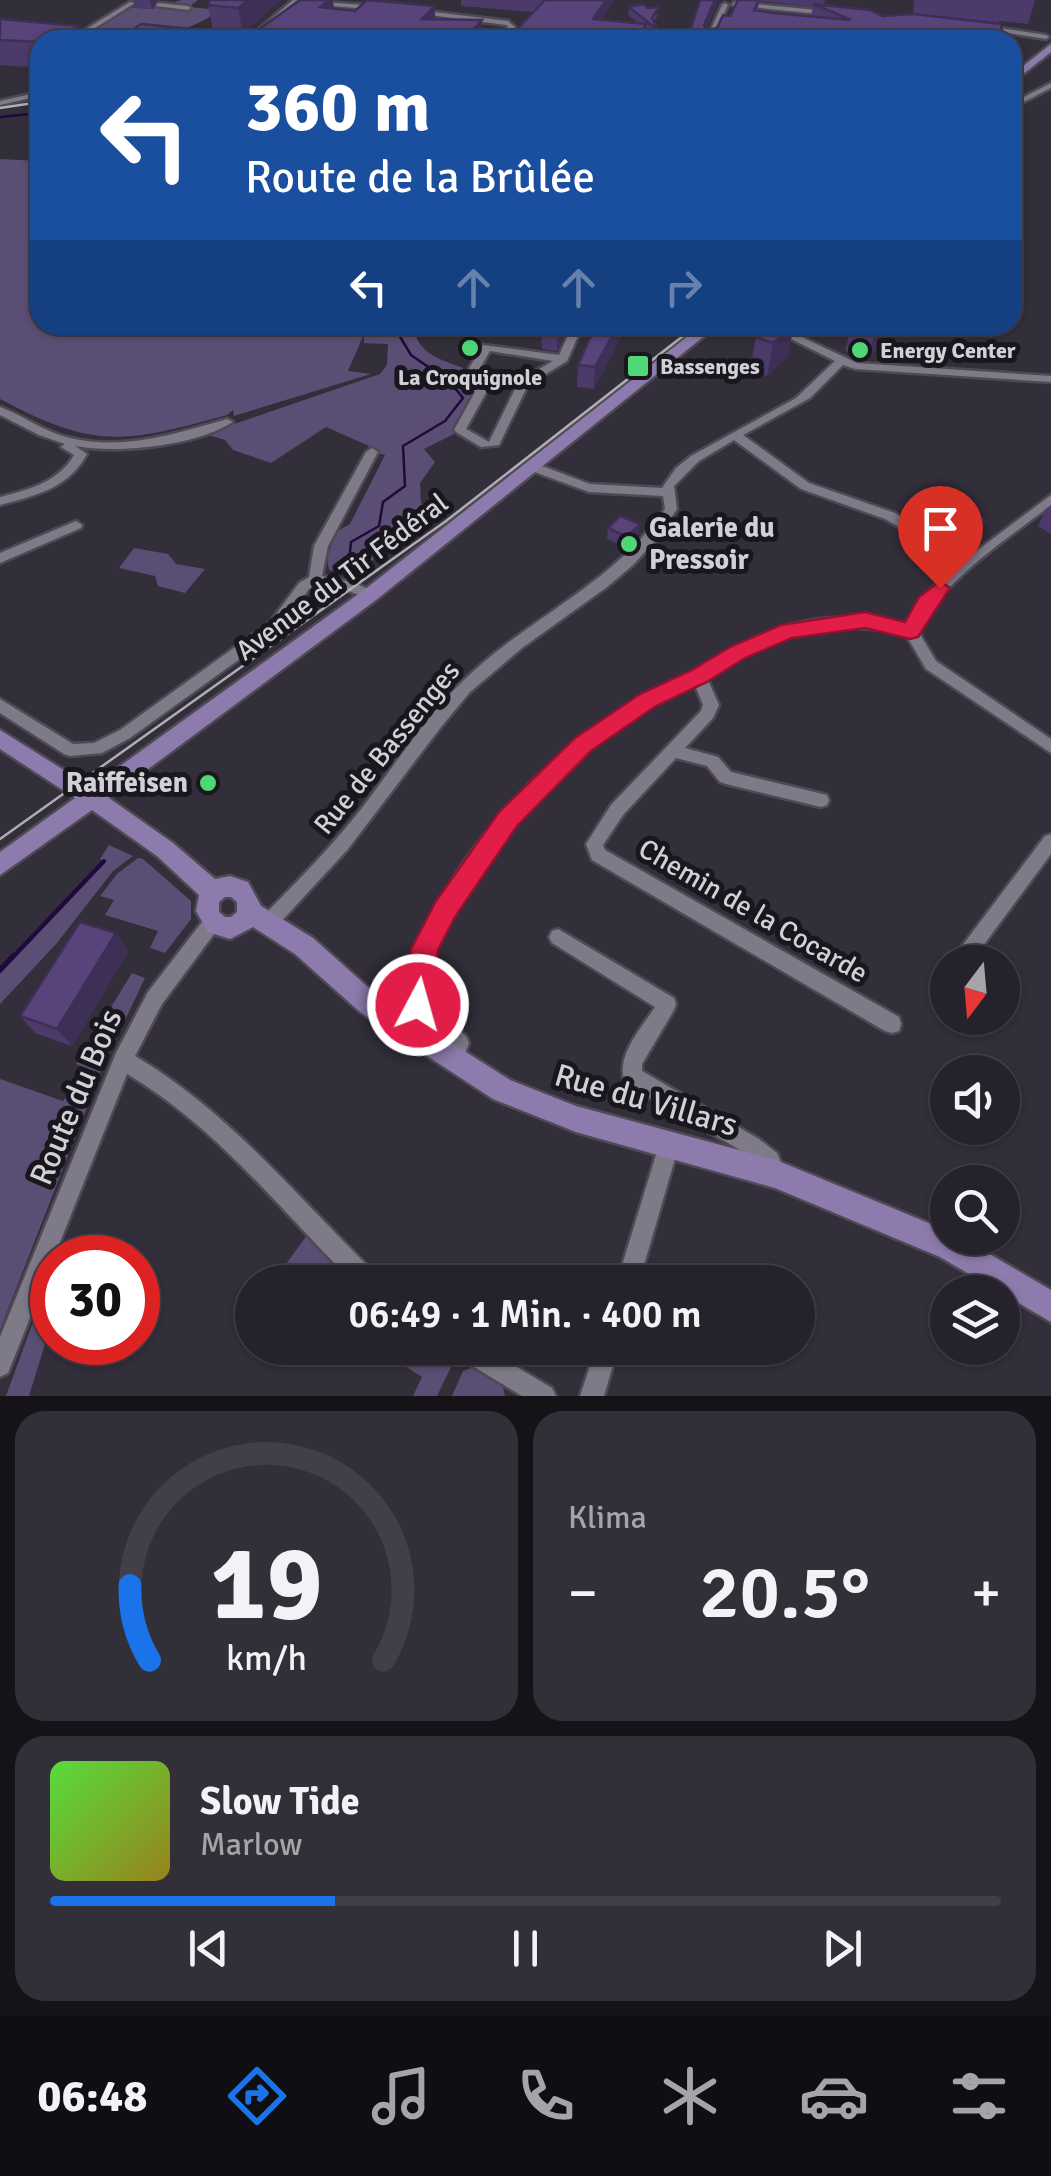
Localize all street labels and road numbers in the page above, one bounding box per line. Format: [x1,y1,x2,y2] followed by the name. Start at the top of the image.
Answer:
[229,486,455,668] street label: Avenue du Tir Fédéral
[307,655,467,841] street label: Rue de Bassenges
[632,832,874,990] street label: Chemin de la Cocarde
[22,1003,130,1191] street label: Route du Bois
[550,1055,742,1145] street label: Rue du Villars

